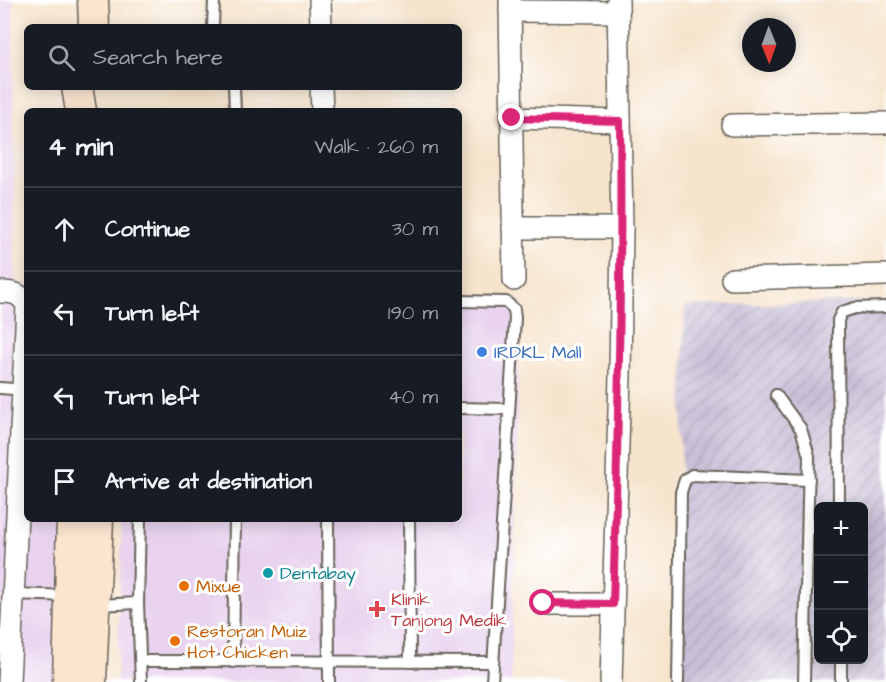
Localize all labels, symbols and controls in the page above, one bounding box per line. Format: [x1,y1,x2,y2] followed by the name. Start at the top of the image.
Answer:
[742,18,796,72] north arrow
[24,24,462,90] search box
[45,41,78,74] icon: search
[93,42,223,73] text: Search here
[498,104,524,130] route end
[48,129,113,165] text: 4 min
[315,133,438,161] text: Walk · 260 m
[48,213,81,246] icon: ahead
[105,214,190,245] text: Continue
[392,215,438,243] text: 30 m
[48,297,81,330] icon: left
[105,298,199,329] text: Turn left
[388,299,438,327] text: 190 m
[494,340,582,365] place label: IRDKL Mall
[475,345,489,359] marker: IRDKL Mall
[48,381,81,414] icon: left
[105,382,199,413] text: Turn left
[388,383,438,411] text: 40 m
[48,465,81,498] icon: arrive
[105,466,312,497] text: Arrive at destination
[814,502,868,664] map controls
[814,502,868,556] button: +
[814,556,868,610] button: −
[280,561,356,587] place label: Dentabay
[261,566,275,580] marker: Dentabay
[196,574,241,599] place label: Mixue
[177,579,191,593] marker: Mixue
[391,587,507,634] place label: Klinik Tanjong Medik
[529,589,555,615] route start
[368,600,386,618] marker: Klinik Tanjong Medik
[814,610,868,664] button: locate
[187,619,307,665] place label: Restoran Muiz Hot Chicken
[168,634,182,648] marker: Restoran Muiz Hot Chicken

